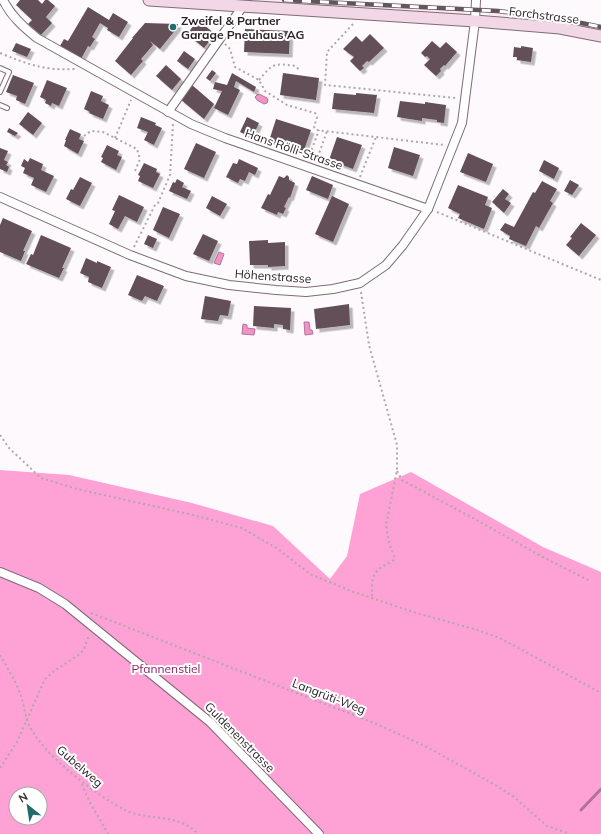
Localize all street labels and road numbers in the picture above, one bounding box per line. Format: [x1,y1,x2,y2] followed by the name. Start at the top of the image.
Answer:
[508,3,580,27] street label: Forchstrasse
[243,125,345,173] street label: Hans Rölli-Strasse
[234,266,312,286] street label: Höhenstrasse
[290,675,368,717] street label: Langrüti-Weg
[202,699,278,775] street label: Guldenenstrasse
[54,742,106,790] street label: Gubelweg

